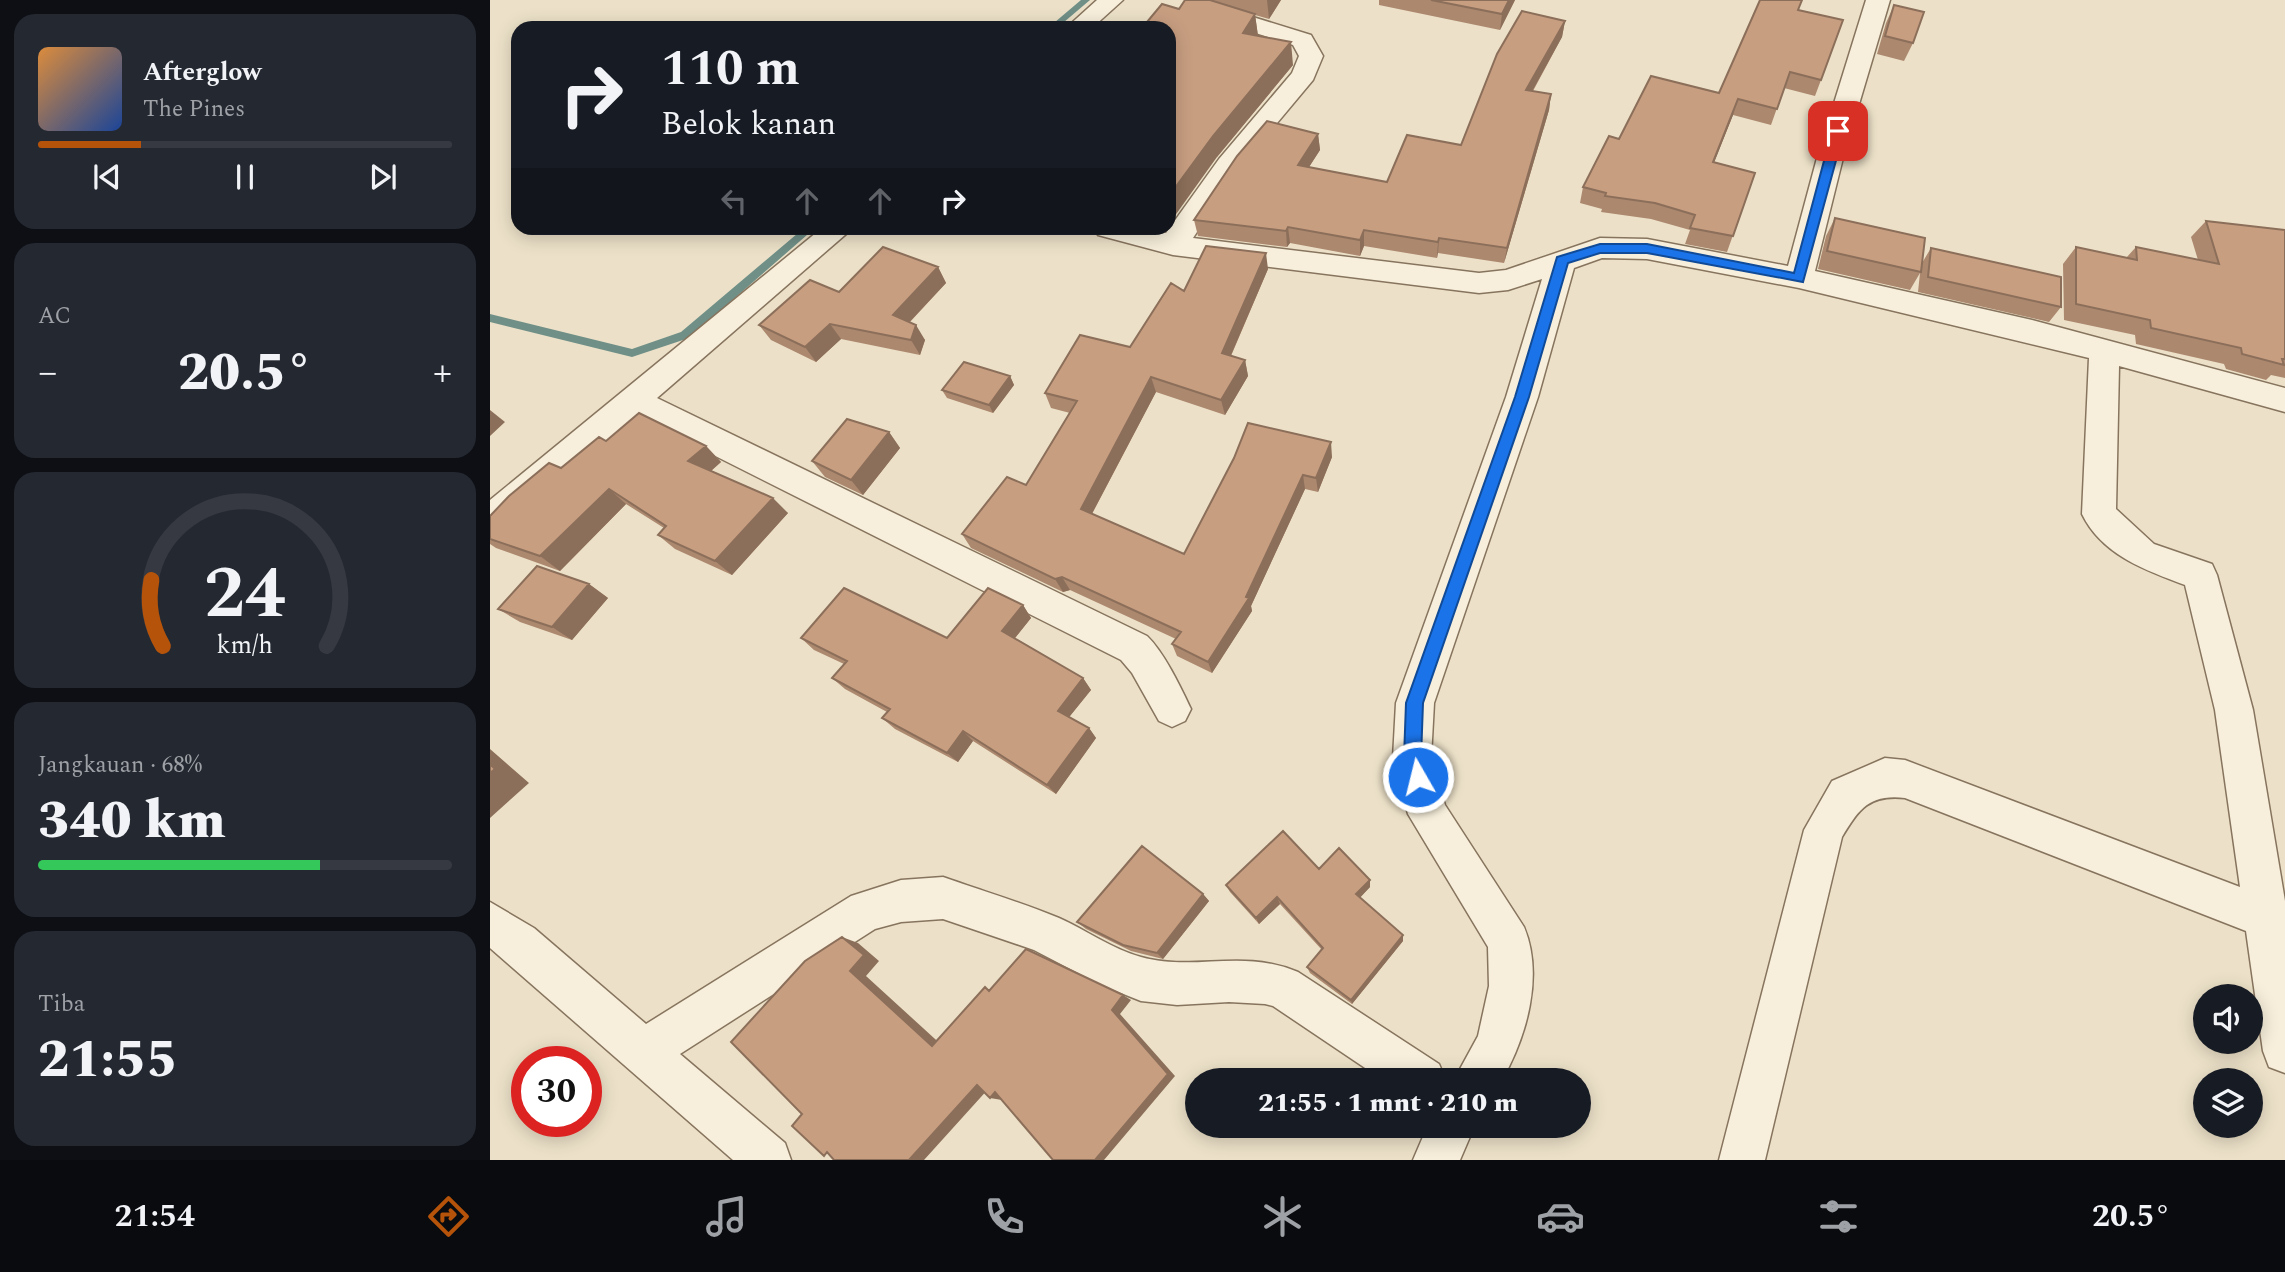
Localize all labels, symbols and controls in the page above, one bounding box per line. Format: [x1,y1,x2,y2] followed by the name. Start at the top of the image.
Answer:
[661,32,800,107] text: 110 m
[546,49,637,140] icon: right
[143,52,262,92] text: Afterglow
[143,92,245,127] text: The Pines
[661,100,836,149] text: Belok kanan
[1808,101,1868,161] pin
[1819,112,1857,150] icon: arrive
[88,158,126,196] icon: previous
[226,158,264,196] icon: pause
[364,158,402,196] icon: next
[715,182,753,220] icon: left
[788,182,826,220] icon: ahead
[861,182,899,220] icon: ahead
[934,182,972,220] icon: right
[38,299,71,334] text: AC
[178,334,312,413] text: 20.5°
[38,344,57,402] text: −
[433,344,452,402] text: +
[204,539,286,650] text: 24
[217,627,273,665] text: km/h
[1381,740,1455,814] position arrow
[38,748,202,783] text: Jangkauan · 68%
[38,782,226,861] text: 340 km
[2193,984,2263,1138] map controls
[2193,984,2263,1054] button: sound
[38,987,85,1022] text: Tiba
[38,1021,177,1100] text: 21:55
[511,1046,602,1137] speed limit sign: 30
[2193,1068,2263,1138] button: layers
[1258,1083,1518,1123] text: 21:55 · 1 mnt · 210 m
[115,1192,195,1241] text: 21:54
[424,1192,473,1241] icon: directions
[702,1192,751,1241] icon: music
[980,1192,1029,1241] icon: phone
[1258,1192,1307,1241] icon: climate
[1536,1192,1585,1241] icon: car
[1814,1192,1863,1241] icon: filters
[2092,1192,2170,1241] text: 20.5°

